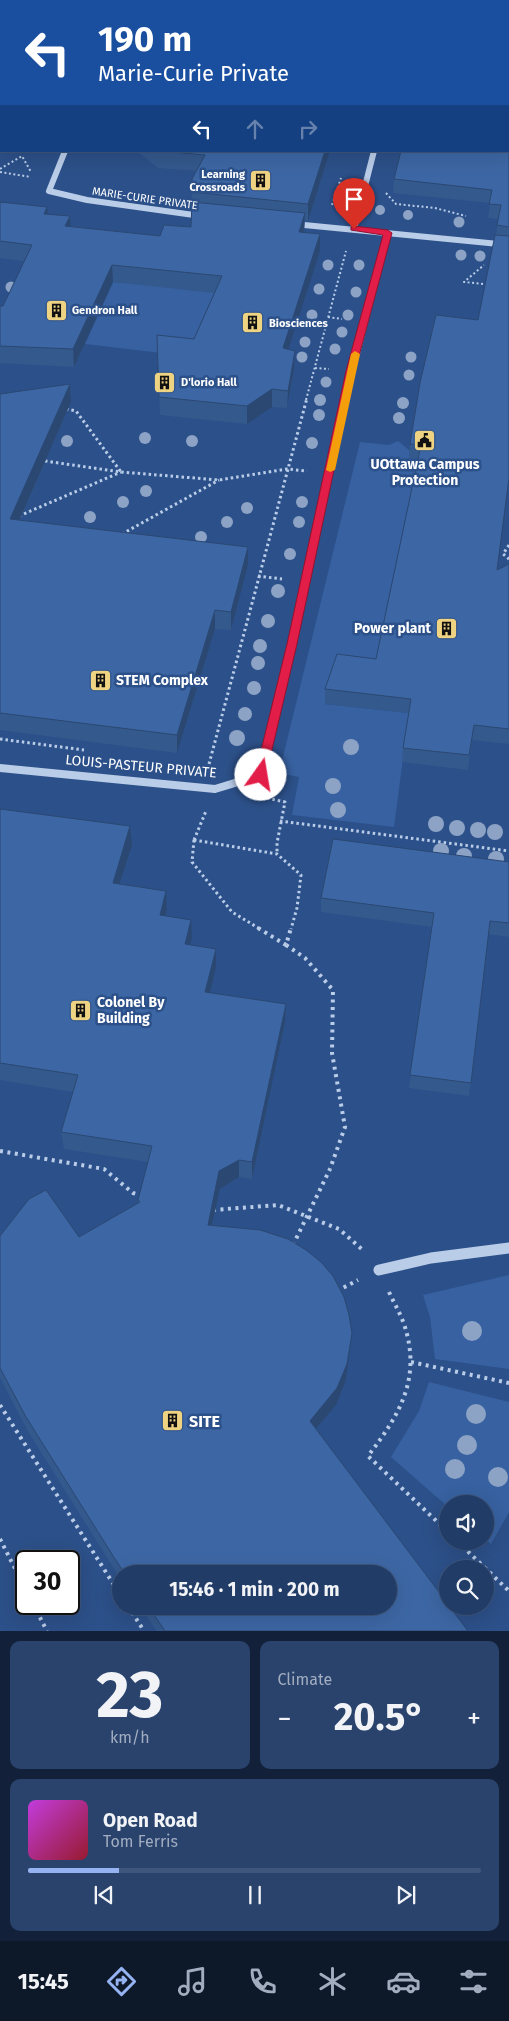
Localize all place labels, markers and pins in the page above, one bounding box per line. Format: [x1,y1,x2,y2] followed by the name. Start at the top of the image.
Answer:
[189,168,246,194] place label: Learning Crossroads
[249,168,273,192] building icon: Learning Crossroads
[333,178,375,229] pin
[44,298,68,322] building icon: Gendron Hall
[72,304,138,317] place label: Gendron Hall
[241,311,265,335] building icon: Biosciences
[269,317,329,330] place label: Biosciences
[153,370,177,394] building icon: D'lorio Hall
[181,376,237,389] place label: D'lorio Hall
[413,429,437,453] public building icon: UOttawa Campus Protection
[371,456,480,489] place label: UOttawa Campus Protection
[435,616,459,640] building icon: Power plant
[354,620,432,637] place label: Power plant
[88,668,112,692] building icon: STEM Complex
[116,672,209,689] place label: STEM Complex
[97,994,165,1027] place label: Colonel By Building
[69,998,93,1022] building icon: Colonel By Building
[161,1409,185,1433] building icon: SITE
[189,1412,220,1431] place label: SITE

